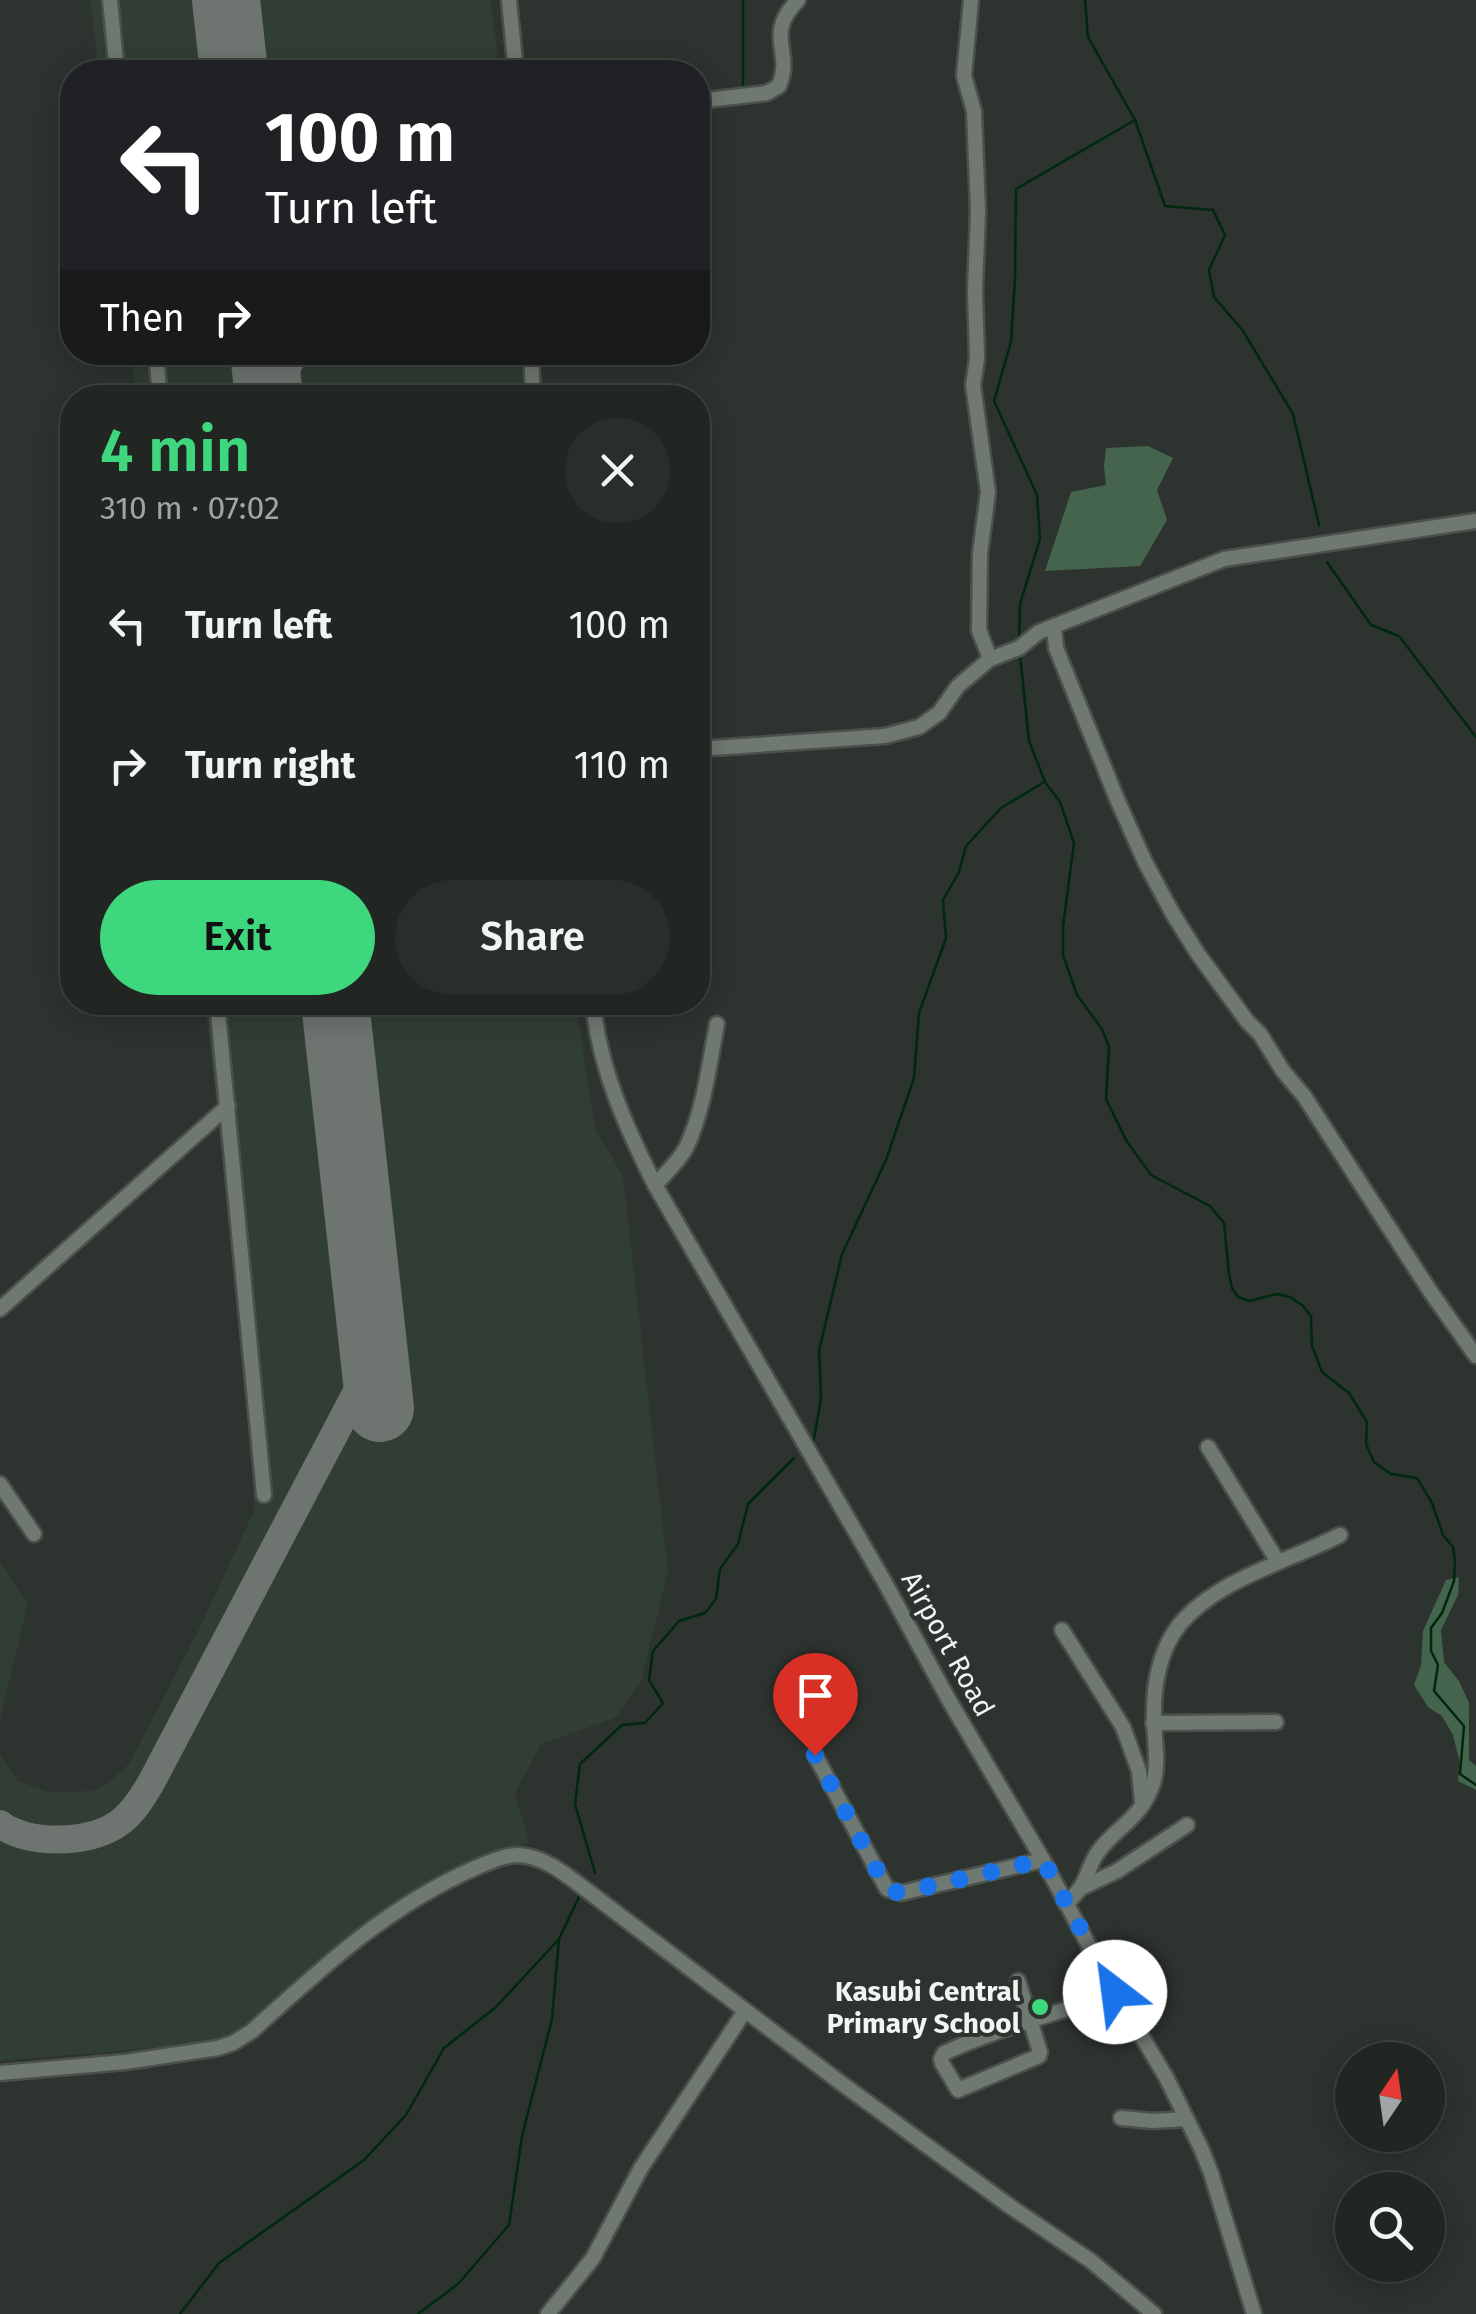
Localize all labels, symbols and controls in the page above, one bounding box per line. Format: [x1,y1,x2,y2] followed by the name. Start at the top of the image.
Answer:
[265,96,455,180] text: 100 m
[100,100,230,230] icon: left
[265,181,437,235] text: Turn left
[205,290,260,345] icon: right
[100,295,185,341] text: Then
[100,415,251,487] text: 4 min
[565,418,670,523] button: close
[100,489,280,527] text: 310 m · 07:02
[100,598,155,653] icon: left
[185,602,332,648] text: Turn left
[569,602,670,648] text: 100 m
[100,738,155,793] icon: right
[185,742,355,788] text: Turn right
[574,742,670,788] text: 110 m
[100,880,375,995] button: Exit
[395,880,670,995] button: Share
[895,1566,1001,1722] street label: Airport Road
[773,1653,858,1756] pin
[788,1668,843,1723] icon: arrive
[1063,1940,1167,2044] position arrow
[827,1975,1021,2040] place label: Kasubi Central Primary School
[1029,1996,1051,2018] marker: Kasubi Central Primary School
[1335,2042,1445,2152] north arrow
[1335,2042,1445,2282] map controls
[1335,2172,1445,2282] button: search

